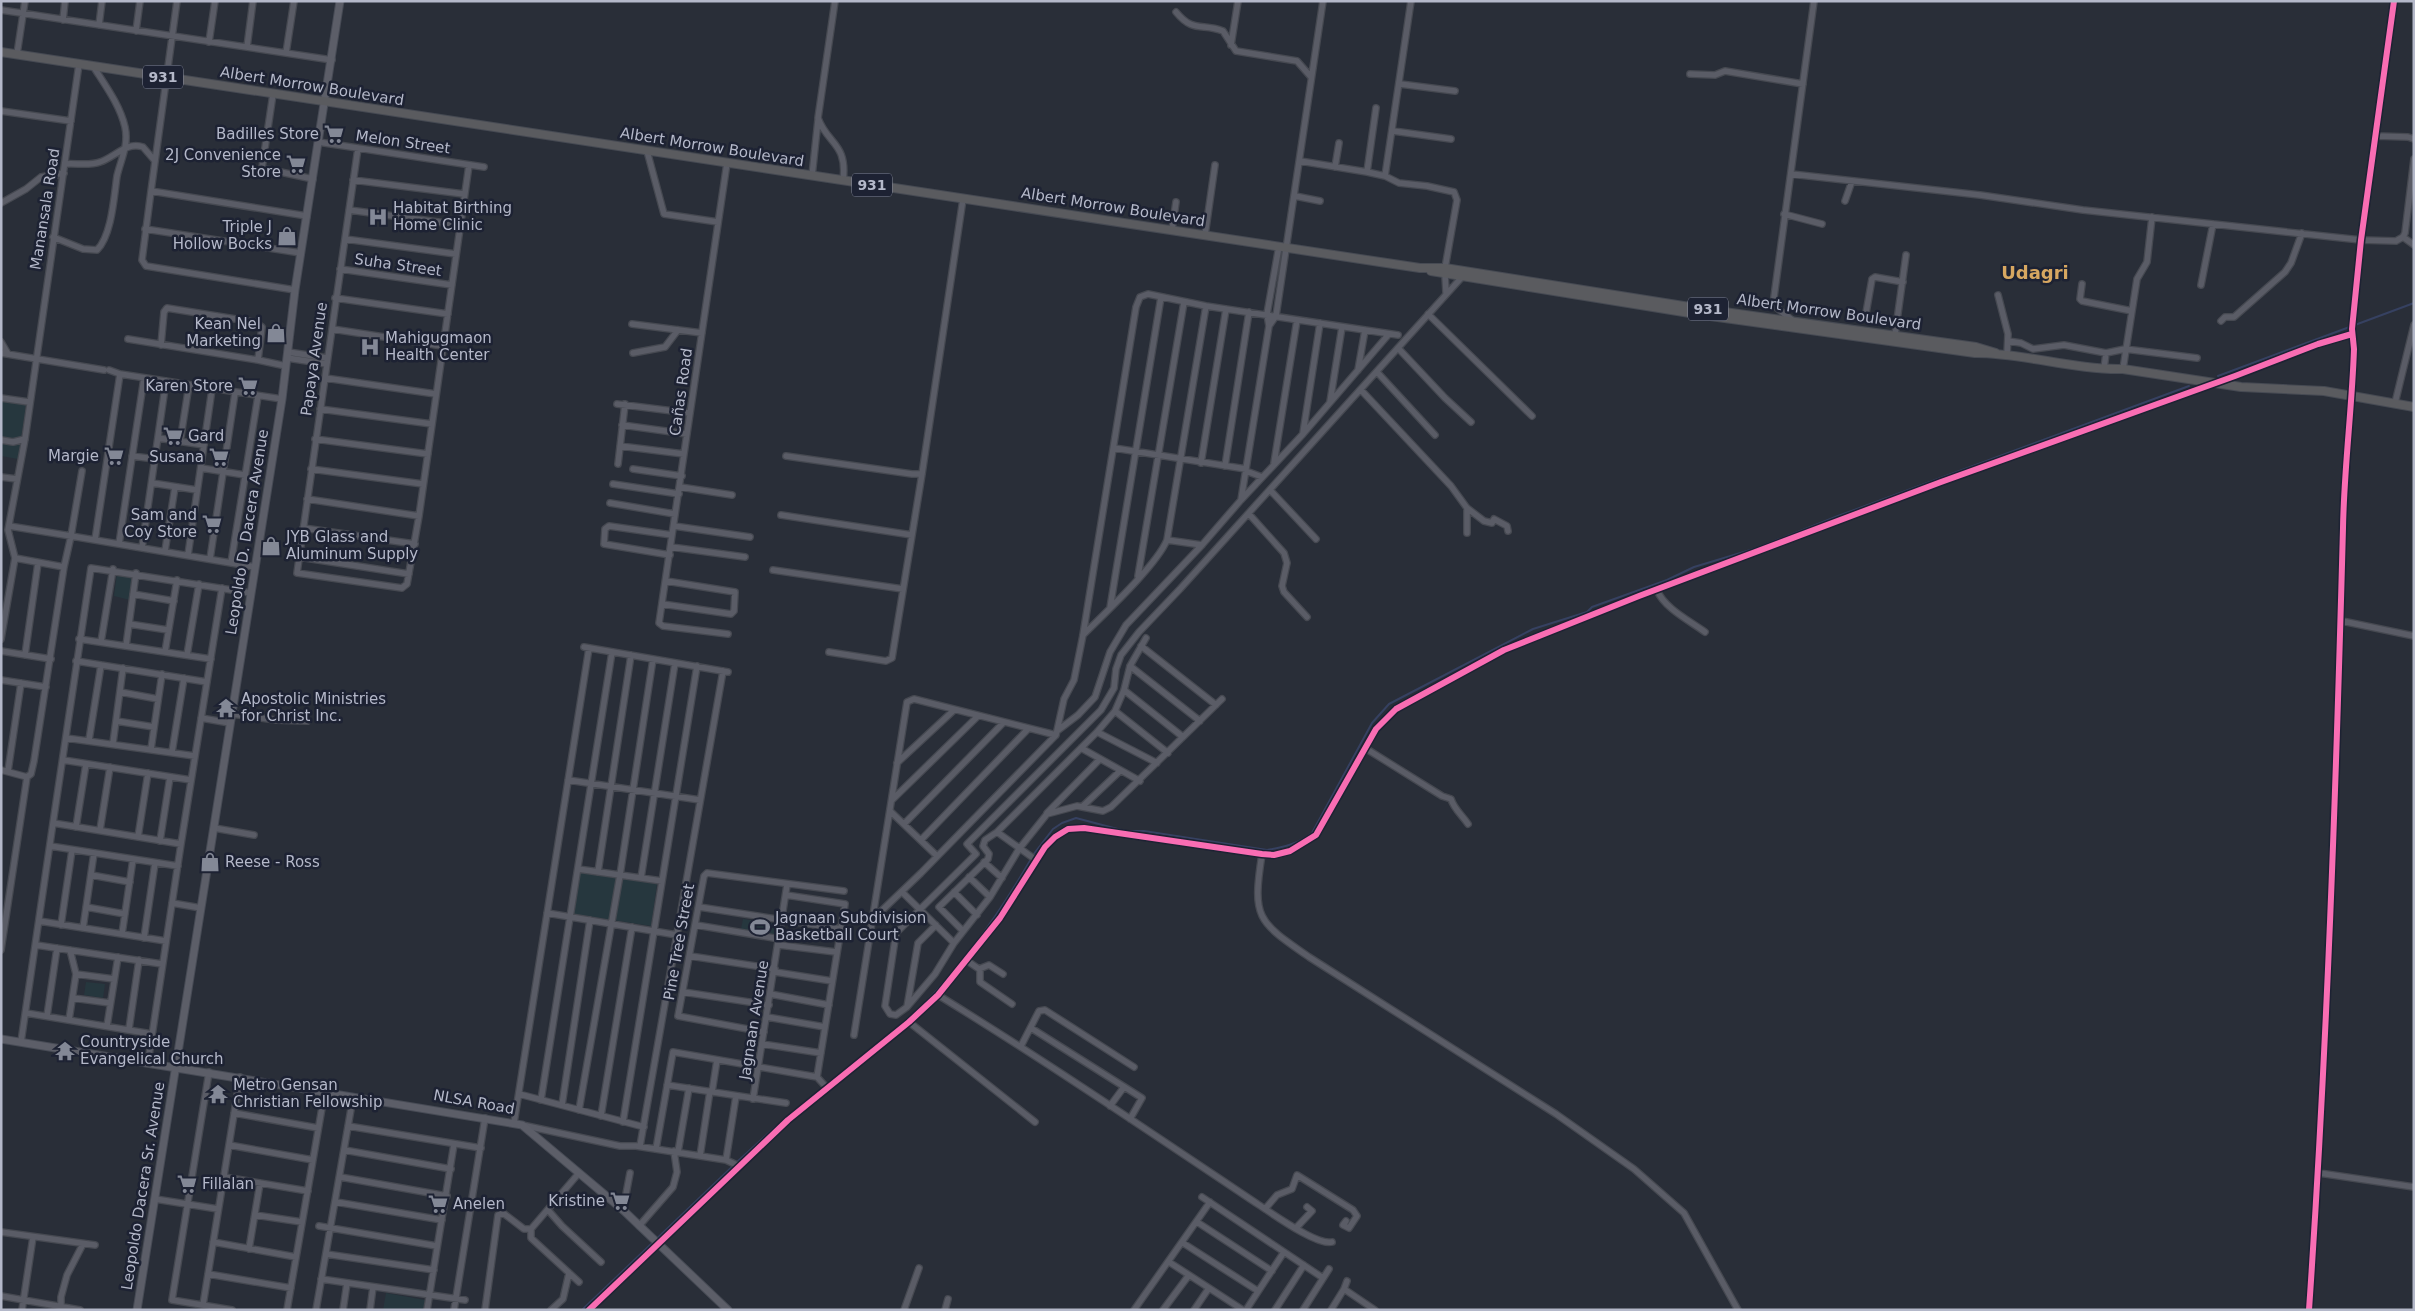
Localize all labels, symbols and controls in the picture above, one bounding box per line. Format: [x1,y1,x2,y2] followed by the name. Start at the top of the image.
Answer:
[219,63,405,109] street label: Albert Morrow Boulevard
[143,66,183,88] road number: 931
[323,123,345,145] supermarket icon: Badilles Store
[619,124,805,170] street label: Albert Morrow Boulevard
[216,125,319,143] place label: Badilles Store
[355,126,452,158] street label: Melon Street
[165,146,281,181] place label: 2J Convenience Store
[26,147,64,271] street label: Manansala Road
[285,153,307,175] supermarket icon: 2J Convenience Store
[852,174,892,196] road number: 931
[1020,184,1206,230] street label: Albert Morrow Boulevard
[393,199,512,234] place label: Habitat Birthing Home Clinic
[367,206,389,228] hospital icon: Habitat Birthing Home Clinic
[173,218,272,253] place label: Triple J Hollow Bocks
[276,225,298,247] shop icon: Triple J Hollow Bocks
[353,250,443,280] street label: Suha Street
[2001,262,2069,283] district label: Udagri
[1736,290,1922,334] street label: Albert Morrow Boulevard
[1688,298,1728,320] road number: 931
[297,301,331,417] street label: Papaya Avenue
[186,315,261,350] place label: Kean Nel Marketing
[265,322,287,344] shop icon: Kean Nel Marketing
[385,329,492,364] place label: Mahigugmaon Health Center
[359,336,381,358] hospital icon: Mahigugmaon Health Center
[666,347,696,437] street label: Cañas Road
[237,375,259,397] supermarket icon: Karen Store
[145,377,233,395] place label: Karen Store
[162,425,184,447] supermarket icon: Gard
[188,427,224,445] place label: Gard
[222,428,272,636] street label: Leopoldo D. Dacera Avenue
[103,445,125,467] supermarket icon: Margie
[208,446,230,468] supermarket icon: Susana
[48,447,99,465] place label: Margie
[149,448,204,466] place label: Susana
[124,506,197,541] place label: Sam and Coy Store
[201,513,223,535] supermarket icon: Sam and Coy Store
[285,528,418,563] place label: JYB Glass and Aluminum Supply
[260,535,282,557] shop icon: JYB Glass and Aluminum Supply
[241,690,386,725] place label: Apostolic Ministries for Christ Inc.
[215,697,237,719] temple icon: Apostolic Ministries for Christ Inc.
[199,851,221,873] shop icon: Reese - Ross
[225,853,320,871] place label: Reese - Ross
[660,882,698,1002] street label: Pine Tree Street
[774,909,926,944] place label: Jagnaan Subdivision Basketball Court
[749,916,771,938] sports icon: Jagnaan Subdivision Basketball Court
[735,959,772,1082] street label: Jagnaan Avenue
[80,1033,224,1068] place label: Countryside Evangelical Church
[54,1040,76,1062] temple icon: Countryside Evangelical Church
[233,1076,382,1111] place label: Metro Gensan Christian Fellowship
[118,1081,168,1291] street label: Leopoldo Dacera Sr. Avenue
[207,1083,229,1105] temple icon: Metro Gensan Christian Fellowship
[432,1086,516,1118] street label: NLSA Road
[176,1173,198,1195] supermarket icon: Fillalan
[202,1175,254,1193] place label: Fillalan
[609,1190,631,1212] supermarket icon: Kristine
[548,1192,605,1210] place label: Kristine
[427,1193,449,1215] supermarket icon: Anelen
[453,1195,505,1213] place label: Anelen

